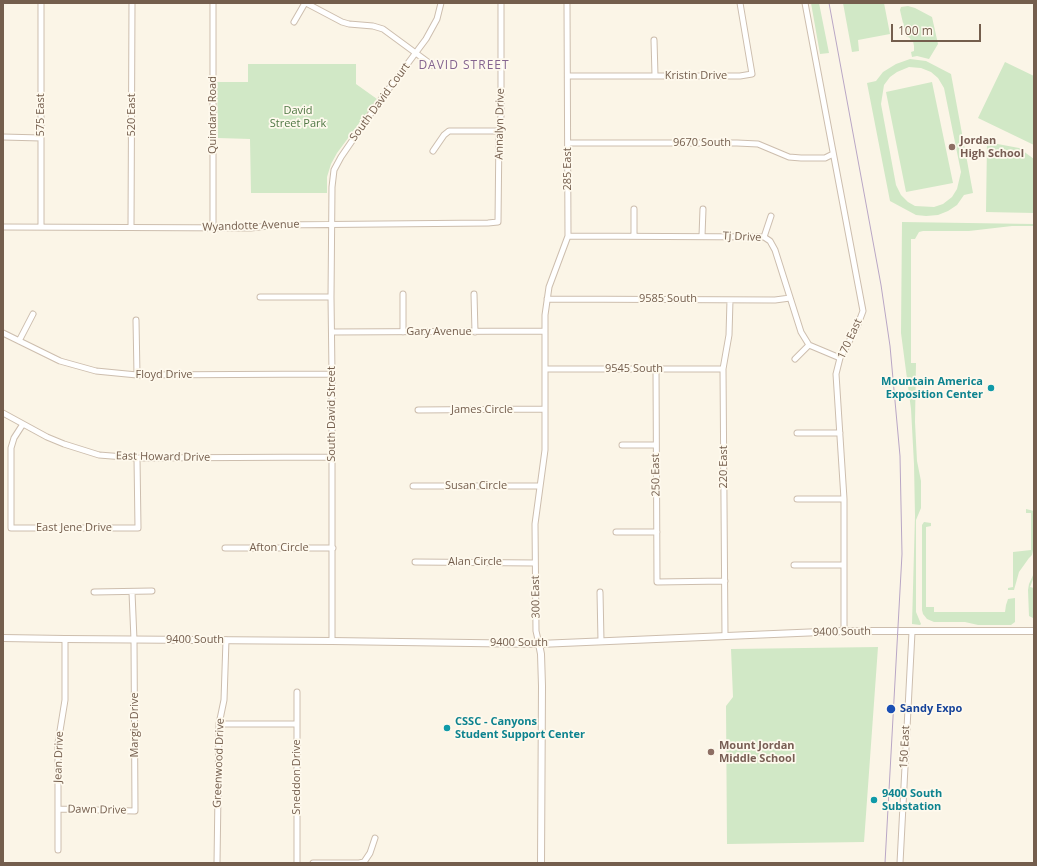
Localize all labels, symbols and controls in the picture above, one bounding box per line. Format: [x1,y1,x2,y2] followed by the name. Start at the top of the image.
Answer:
[893,16,983,42] scale bar
[898,22,933,39] text: 100 m
[418,59,510,73] district label: DAVID STREET
[347,60,413,144] street label: South David Court
[665,69,727,83] street label: Kristin Drive
[206,76,220,154] street label: Quindaro Road
[493,88,507,160] street label: Annalyn Drive
[34,93,48,137] street label: 575 East
[125,93,139,137] street label: 520 East
[270,104,326,130] park label: David Street Park
[960,134,1024,160] place label: Jordan High School
[673,136,731,150] street label: 9670 South
[947,142,957,152] marker: Jordan High School
[561,147,575,191] street label: 285 East
[202,218,300,234] street label: Wyandotte Avenue
[722,229,762,245] street label: Tj Drive
[639,292,697,306] street label: 9585 South
[835,317,865,361] street label: 170 East
[406,325,472,339] street label: Gary Avenue
[605,362,663,376] street label: 9545 South
[325,366,339,462] street label: South David Street
[135,368,193,382] street label: Floyd Drive
[881,375,983,401] place label: Mountain America Exposition Center
[986,383,996,393] marker: Mountain America Exposition Center
[451,403,513,417] street label: James Circle
[717,445,731,489] street label: 220 East
[116,450,210,464] street label: East Howard Drive
[649,453,663,497] street label: 250 East
[445,479,507,493] street label: Susan Circle
[36,521,112,535] street label: East Jene Drive
[249,541,309,555] street label: Afton Circle
[448,555,502,569] street label: Alan Circle
[529,575,543,619] street label: 300 East
[813,625,871,639] street label: 9400 South
[166,633,224,647] street label: 9400 South
[490,636,548,650] street label: 9400 South
[128,692,142,758] street label: Margie Drive
[900,702,962,716] place label: Sandy Expo
[885,703,897,715] marker: Sandy Expo
[455,715,585,741] place label: CSSC - Canyons Student Support Center
[211,718,227,808] street label: Greenwood Drive
[442,723,452,733] marker: CSSC - Canyons Student Support Center
[897,725,913,769] street label: 150 East
[52,731,66,783] street label: Jean Drive
[290,739,304,815] street label: Sneddon Drive
[719,739,795,765] place label: Mount Jordan Middle School
[706,747,716,757] marker: Mount Jordan Middle School
[882,787,942,813] place label: 9400 South Substation
[869,795,879,805] marker: 9400 South Substation
[67,803,127,817] street label: Dawn Drive

